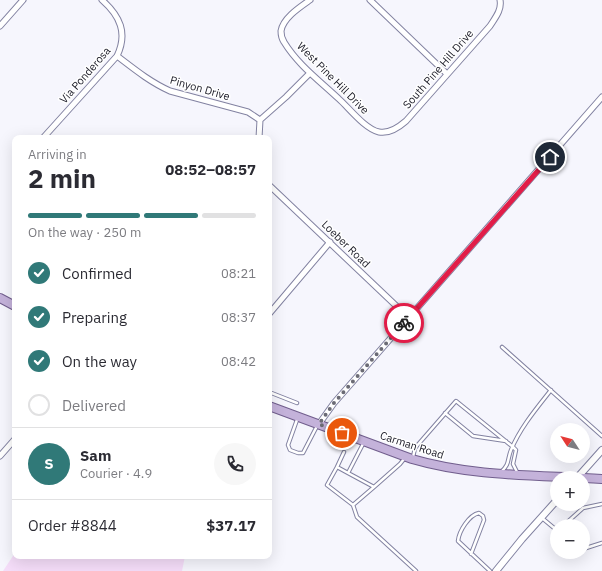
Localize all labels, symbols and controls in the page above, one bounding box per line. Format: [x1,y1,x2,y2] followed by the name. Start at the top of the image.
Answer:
[400,27,476,111] street label: South Pine Hill Drive
[294,39,372,117] street label: West Pine Hill Drive
[57,44,114,106] street label: Via Ponderosa
[168,73,232,103] street label: Pinyon Drive
[533,140,567,174] pin
[28,146,87,163] text: Arriving in
[539,146,561,168] icon: home
[165,160,256,179] text: 08:52–08:57
[28,161,96,195] text: 2 min
[319,217,373,271] street label: Loeber Road
[28,224,141,241] text: On the way · 250 m
[28,262,50,284] icon: check
[62,264,132,283] text: Confirmed
[221,265,256,282] text: 08:21
[384,303,424,343] courier
[28,306,50,328] icon: check
[62,308,127,327] text: Preparing
[221,309,256,326] text: 08:37
[393,312,415,334] icon: bike
[28,350,50,372] icon: check
[62,352,137,371] text: On the way
[221,353,256,370] text: 08:42
[62,396,126,415] text: Delivered
[325,416,359,450] pin
[331,422,353,444] icon: bag
[550,423,590,463] north arrow
[550,423,590,559] map controls
[378,428,446,462] street label: Carman Road
[214,443,256,485] button: phone
[80,446,111,465] text: Sam
[44,454,54,473] text: S
[80,465,152,482] text: Courier · 4.9
[550,471,590,511] button: +
[28,516,117,535] text: Order #8844
[206,516,256,535] text: $37.17
[550,519,590,559] button: −

